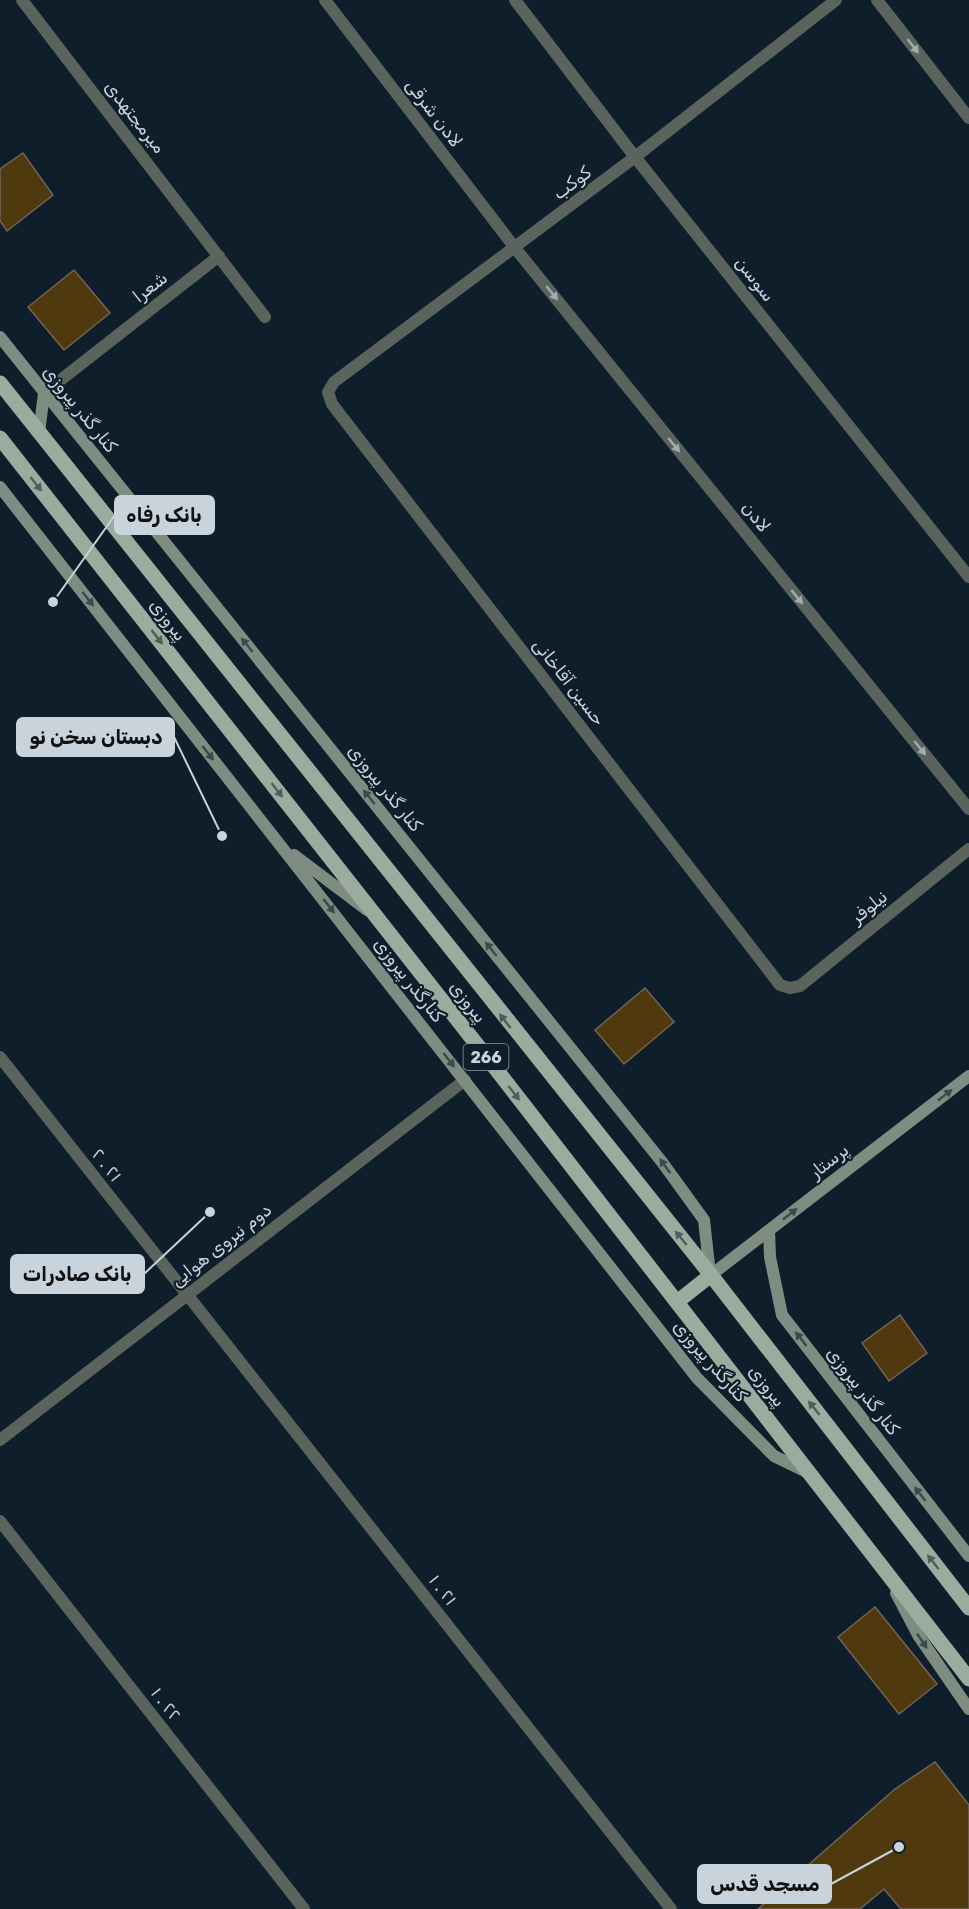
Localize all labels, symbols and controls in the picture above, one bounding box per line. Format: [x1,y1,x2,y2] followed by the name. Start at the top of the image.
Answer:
[907,39,919,54] one-way arrow
[401,74,467,152] street label: لادن شرقی
[100,76,170,158] street label: میرمجتهدی
[548,161,596,205] street label: کوکب
[731,252,779,306] street label: سوسن
[128,267,172,307] street label: شعرا
[545,285,558,301] one-way arrow
[37,361,122,458] street label: کنار گذر پیروزی
[668,437,681,453] one-way arrow
[30,476,42,491] one-way arrow
[115,496,214,534] callout: بانک رفاه
[737,497,775,537] street label: لادن
[126,503,202,527] text: بانک رفاه
[790,589,803,604] one-way arrow
[81,591,94,607] one-way arrow
[144,595,191,646] street label: پیروزی
[150,629,163,645] one-way arrow
[528,634,610,730] street label: حسین آقاخانی
[240,637,253,653] one-way arrow
[17,718,174,756] callout: دبستان سخن نو
[29,725,163,749] text: دبستان سخن نو
[342,740,427,837] street label: کنار گذر پیروزی
[913,740,926,756] one-way arrow
[202,745,214,760] one-way arrow
[271,783,283,798] one-way arrow
[362,789,375,805] one-way arrow
[845,886,892,929] street label: نیلوفر
[322,898,335,914] one-way arrow
[368,933,449,1027] street label: کنارگذر پیروزی
[485,942,498,957] one-way arrow
[444,977,491,1028] street label: پیروزی
[499,1013,512,1029] one-way arrow
[464,1044,508,1070] road number: 266
[442,1052,454,1067] one-way arrow
[508,1084,520,1100] one-way arrow
[937,1089,952,1101] one-way arrow
[804,1139,854,1185] street label: پرستار
[87,1144,127,1186] street label: ۲ . ۲۱
[660,1159,672,1174] one-way arrow
[166,1199,276,1291] street label: دوم نیروی هوایی
[782,1207,798,1220] one-way arrow
[674,1230,687,1246] one-way arrow
[11,1255,144,1293] callout: بانک صادرات
[23,1262,131,1286] text: بانک صادرات
[668,1315,752,1407] street label: کنارگذر پیروزی
[795,1332,807,1348] one-way arrow
[821,1343,904,1440] street label: کنار گذر پیروزی
[743,1361,790,1412] street label: پیروزی
[807,1400,820,1416] one-way arrow
[915,1486,927,1501] one-way arrow
[927,1554,940,1570] one-way arrow
[424,1570,462,1610] street label: ۱ . ۲۱
[916,1632,928,1648] one-way arrow
[146,1683,186,1725] street label: ۱ . ۲۲
[698,1865,831,1903] callout: مسجد قدس
[710,1872,820,1896] text: مسجد قدس

